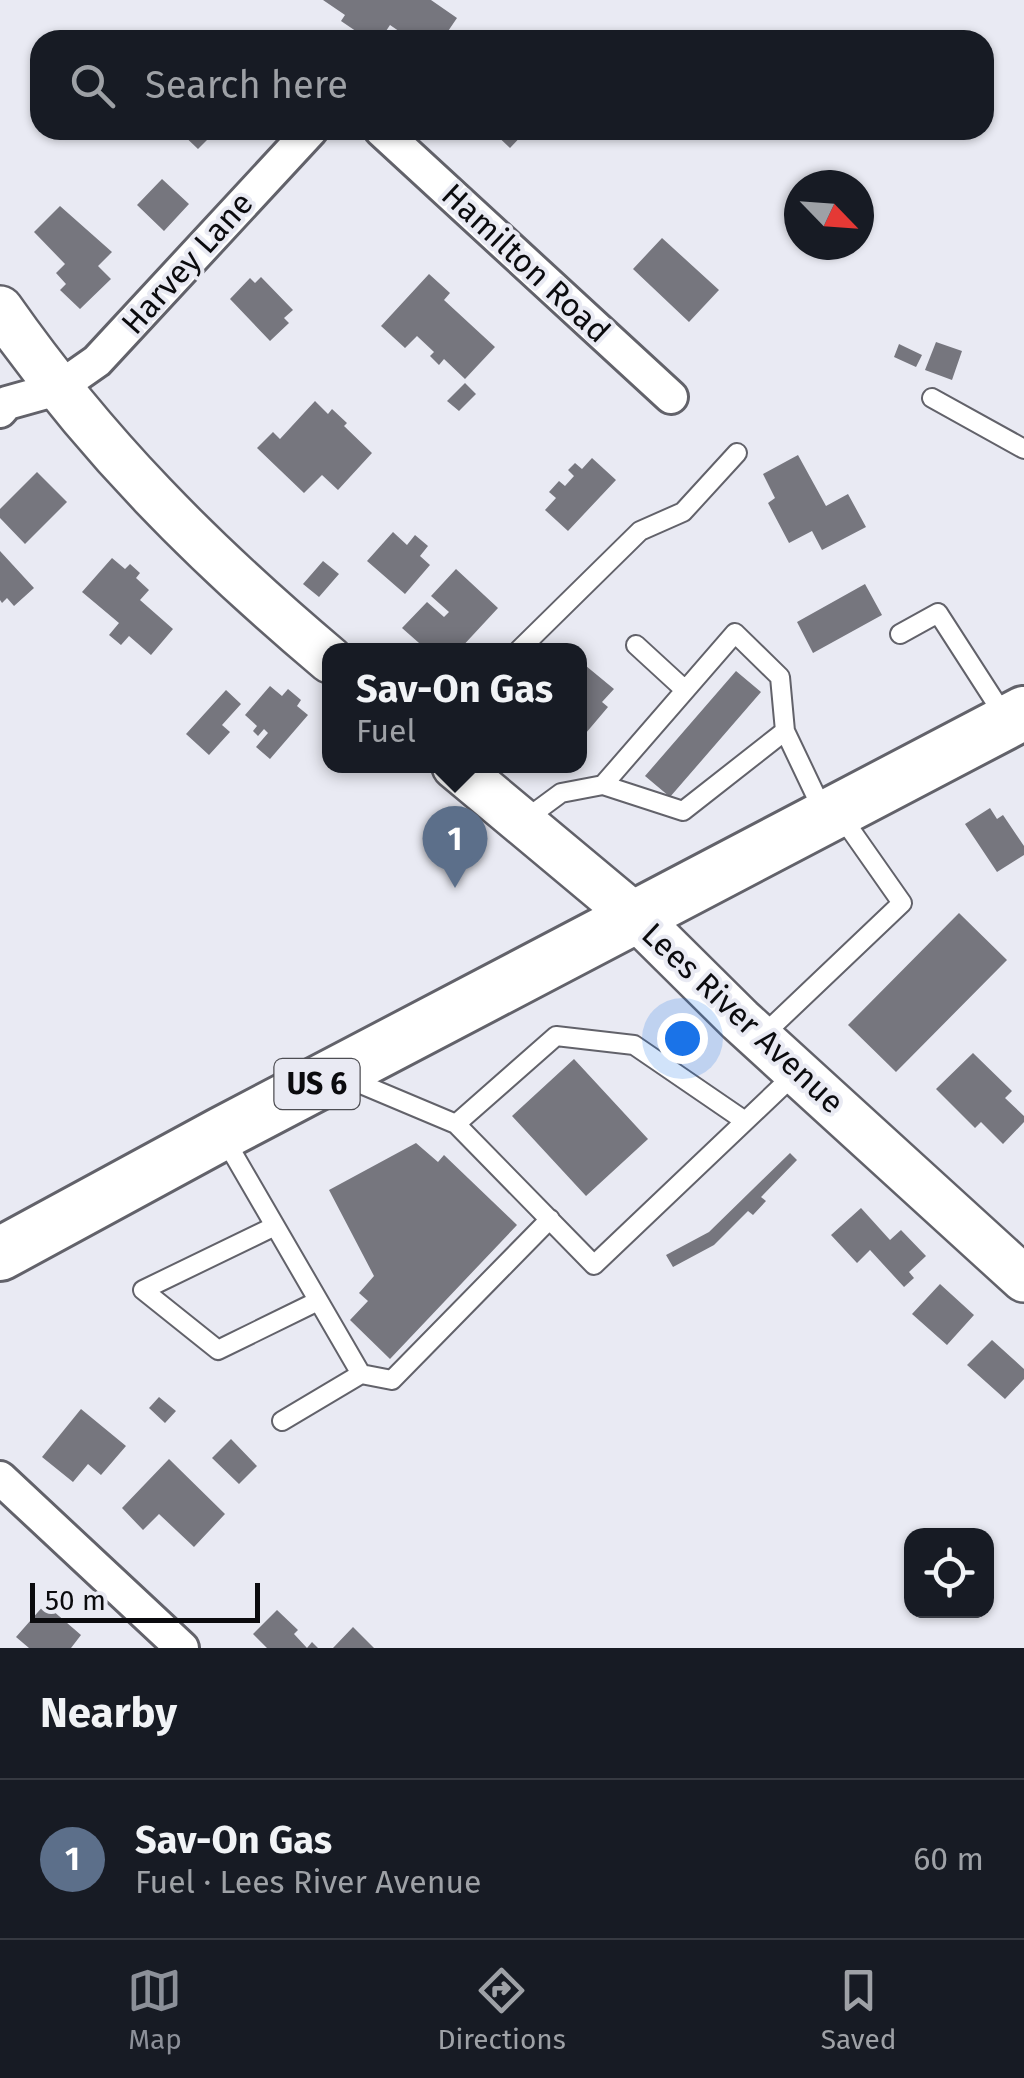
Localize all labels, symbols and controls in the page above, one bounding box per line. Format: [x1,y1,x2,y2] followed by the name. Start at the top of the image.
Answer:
[30,30,994,140] search box
[65,58,120,113] icon: search
[145,62,348,108] text: Search here
[784,170,874,260] north arrow
[434,176,618,350] street label: Hamilton Road
[113,184,261,342] street label: Harvey Lane
[322,643,587,773] popup
[356,666,553,712] text: Sav-On Gas
[356,712,416,750] text: Fuel
[422,806,488,888] pin: 1
[634,915,852,1121] street label: Lees River Avenue
[657,1013,708,1064] your location
[274,1059,360,1109] road number: US 6
[904,1528,994,1618] map controls
[904,1528,994,1618] button: locate
[30,1578,260,1622] scale bar
[45,1584,106,1617] text: 50 m
[40,1688,177,1738] text: Nearby
[135,1817,332,1863] text: Sav-On Gas
[65,1840,80,1878] text: 1
[913,1840,984,1878] text: 60 m
[135,1863,482,1901] text: Fuel · Lees River Avenue
[127,1963,182,2056] tab: Map
[437,1963,566,2056] tab: Directions
[821,1963,897,2056] tab: Saved

